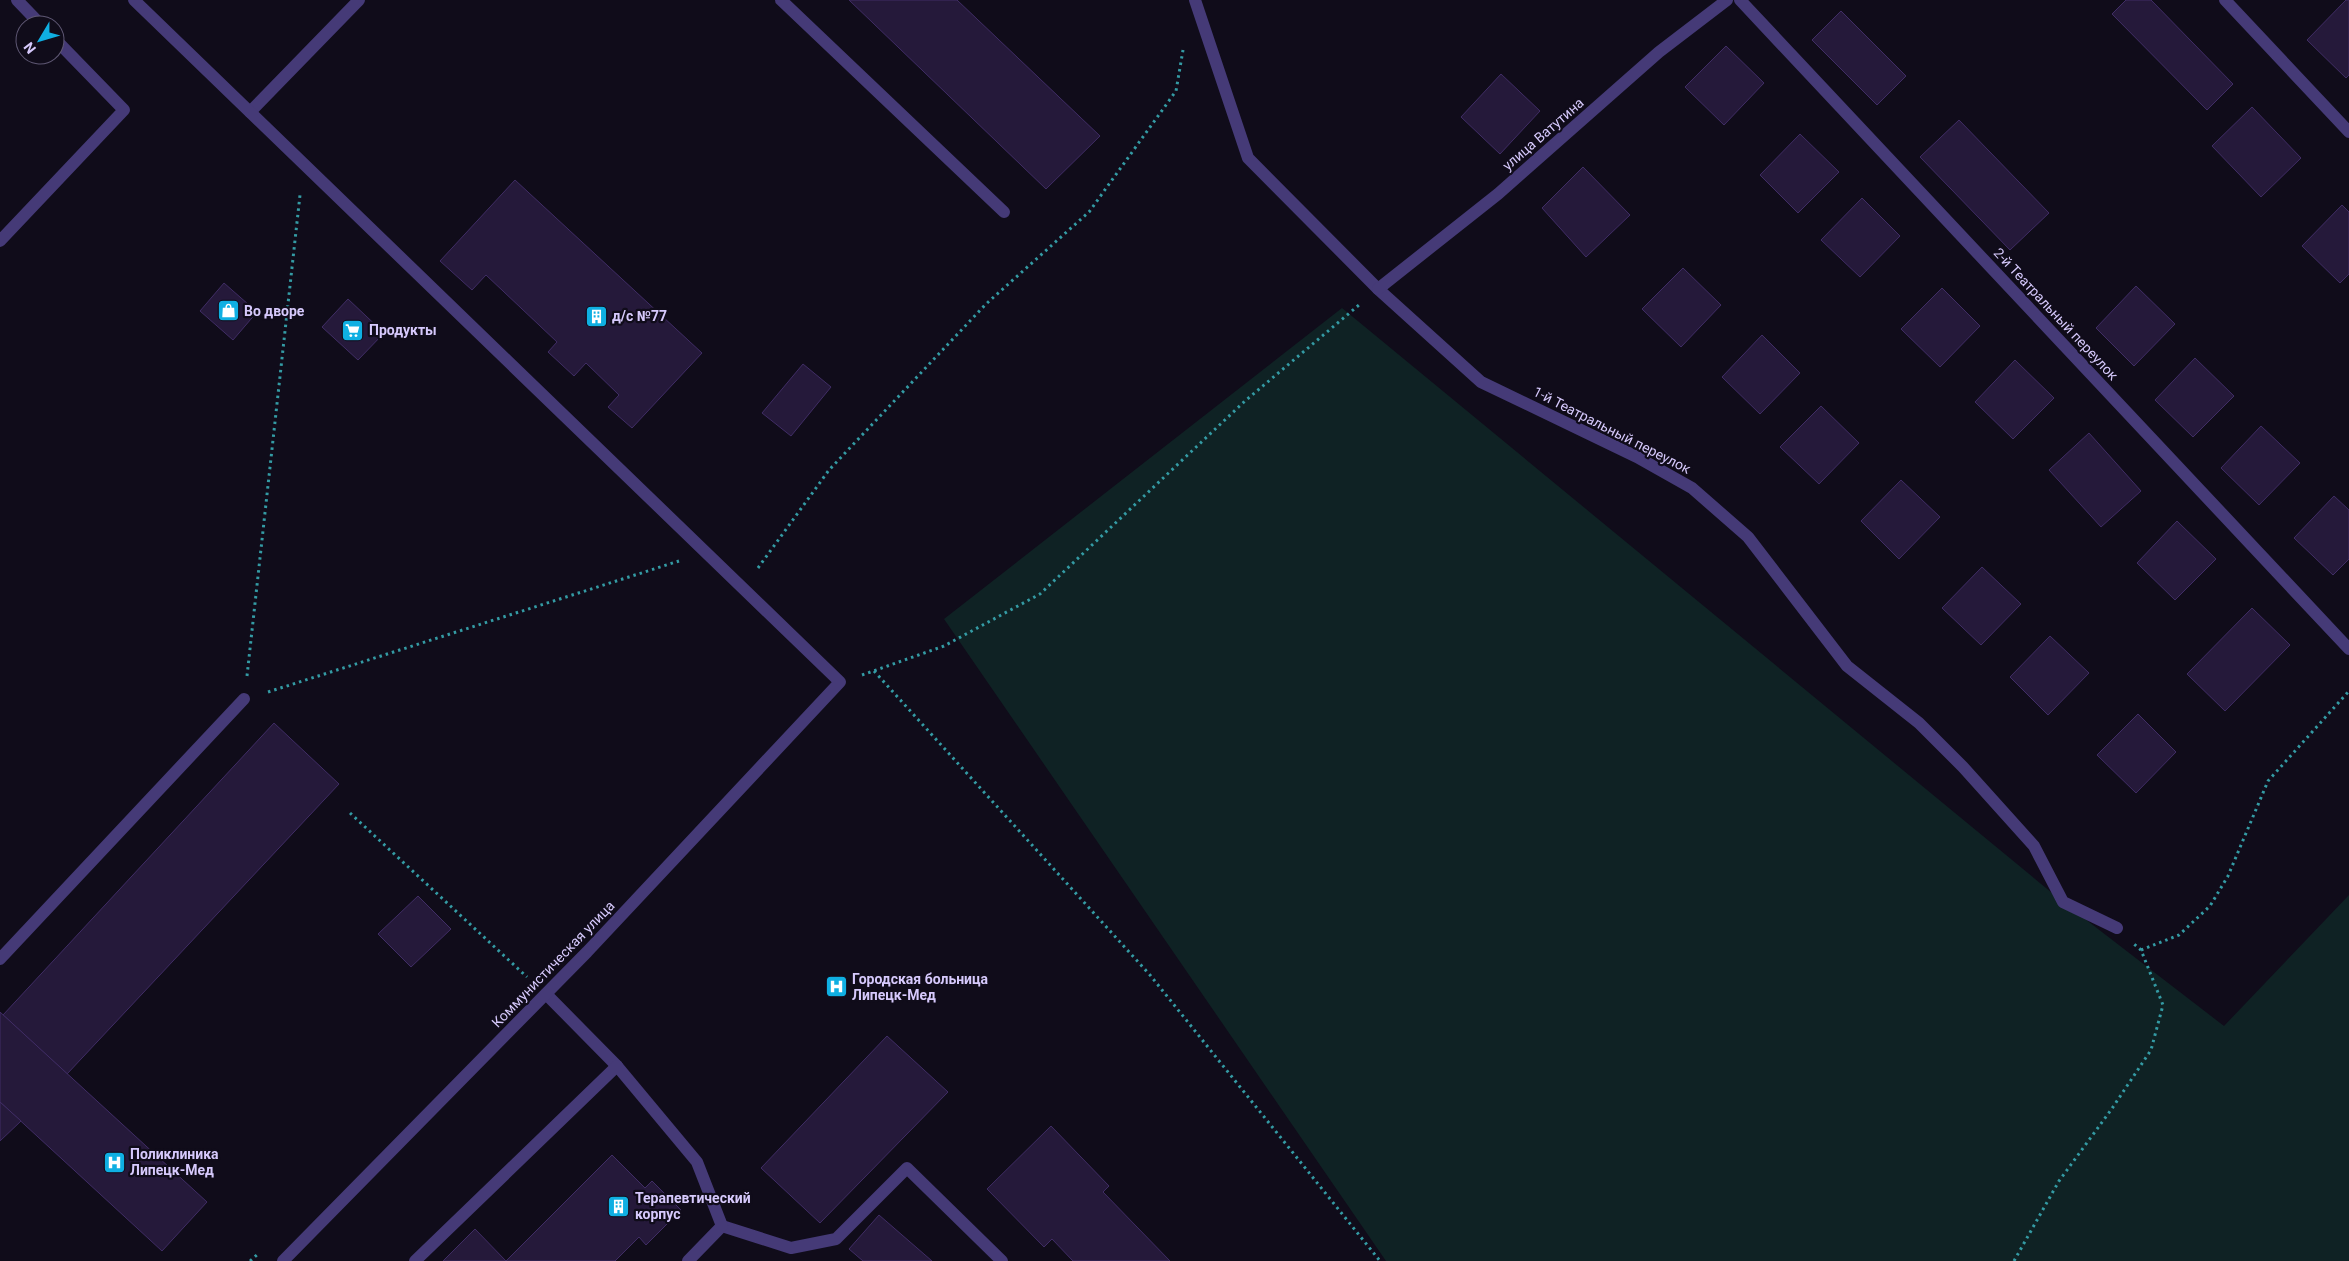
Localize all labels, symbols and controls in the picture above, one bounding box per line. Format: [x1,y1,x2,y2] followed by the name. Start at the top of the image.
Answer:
[15,15,65,65] north arrow
[20,39,39,57] text: N
[1499,94,1587,174] street label: улица Ватутина
[1991,245,2122,384] street label: 2-й Театральный переулок
[216,299,240,323] shop icon: Во дворе
[244,303,305,319] place label: Во дворе
[584,304,608,328] building icon: д/с №77
[612,308,667,324] place label: д/с №77
[341,318,365,342] supermarket icon: Продукты
[369,322,437,338] place label: Продукты
[1531,383,1694,477] street label: 1-й Театральный переулок
[488,897,618,1031] street label: Коммунистическая улица
[852,971,989,1003] place label: Городская больница Липецк-Мед
[824,975,848,999] hospital icon: Городская больница Липецк-Мед
[130,1146,219,1178] place label: Поликлиника Липецк-Мед
[102,1150,126,1174] hospital icon: Поликлиника Липецк-Мед
[635,1190,751,1222] place label: Терапевтический корпус
[607,1194,631,1218] building icon: Терапевтический корпус

